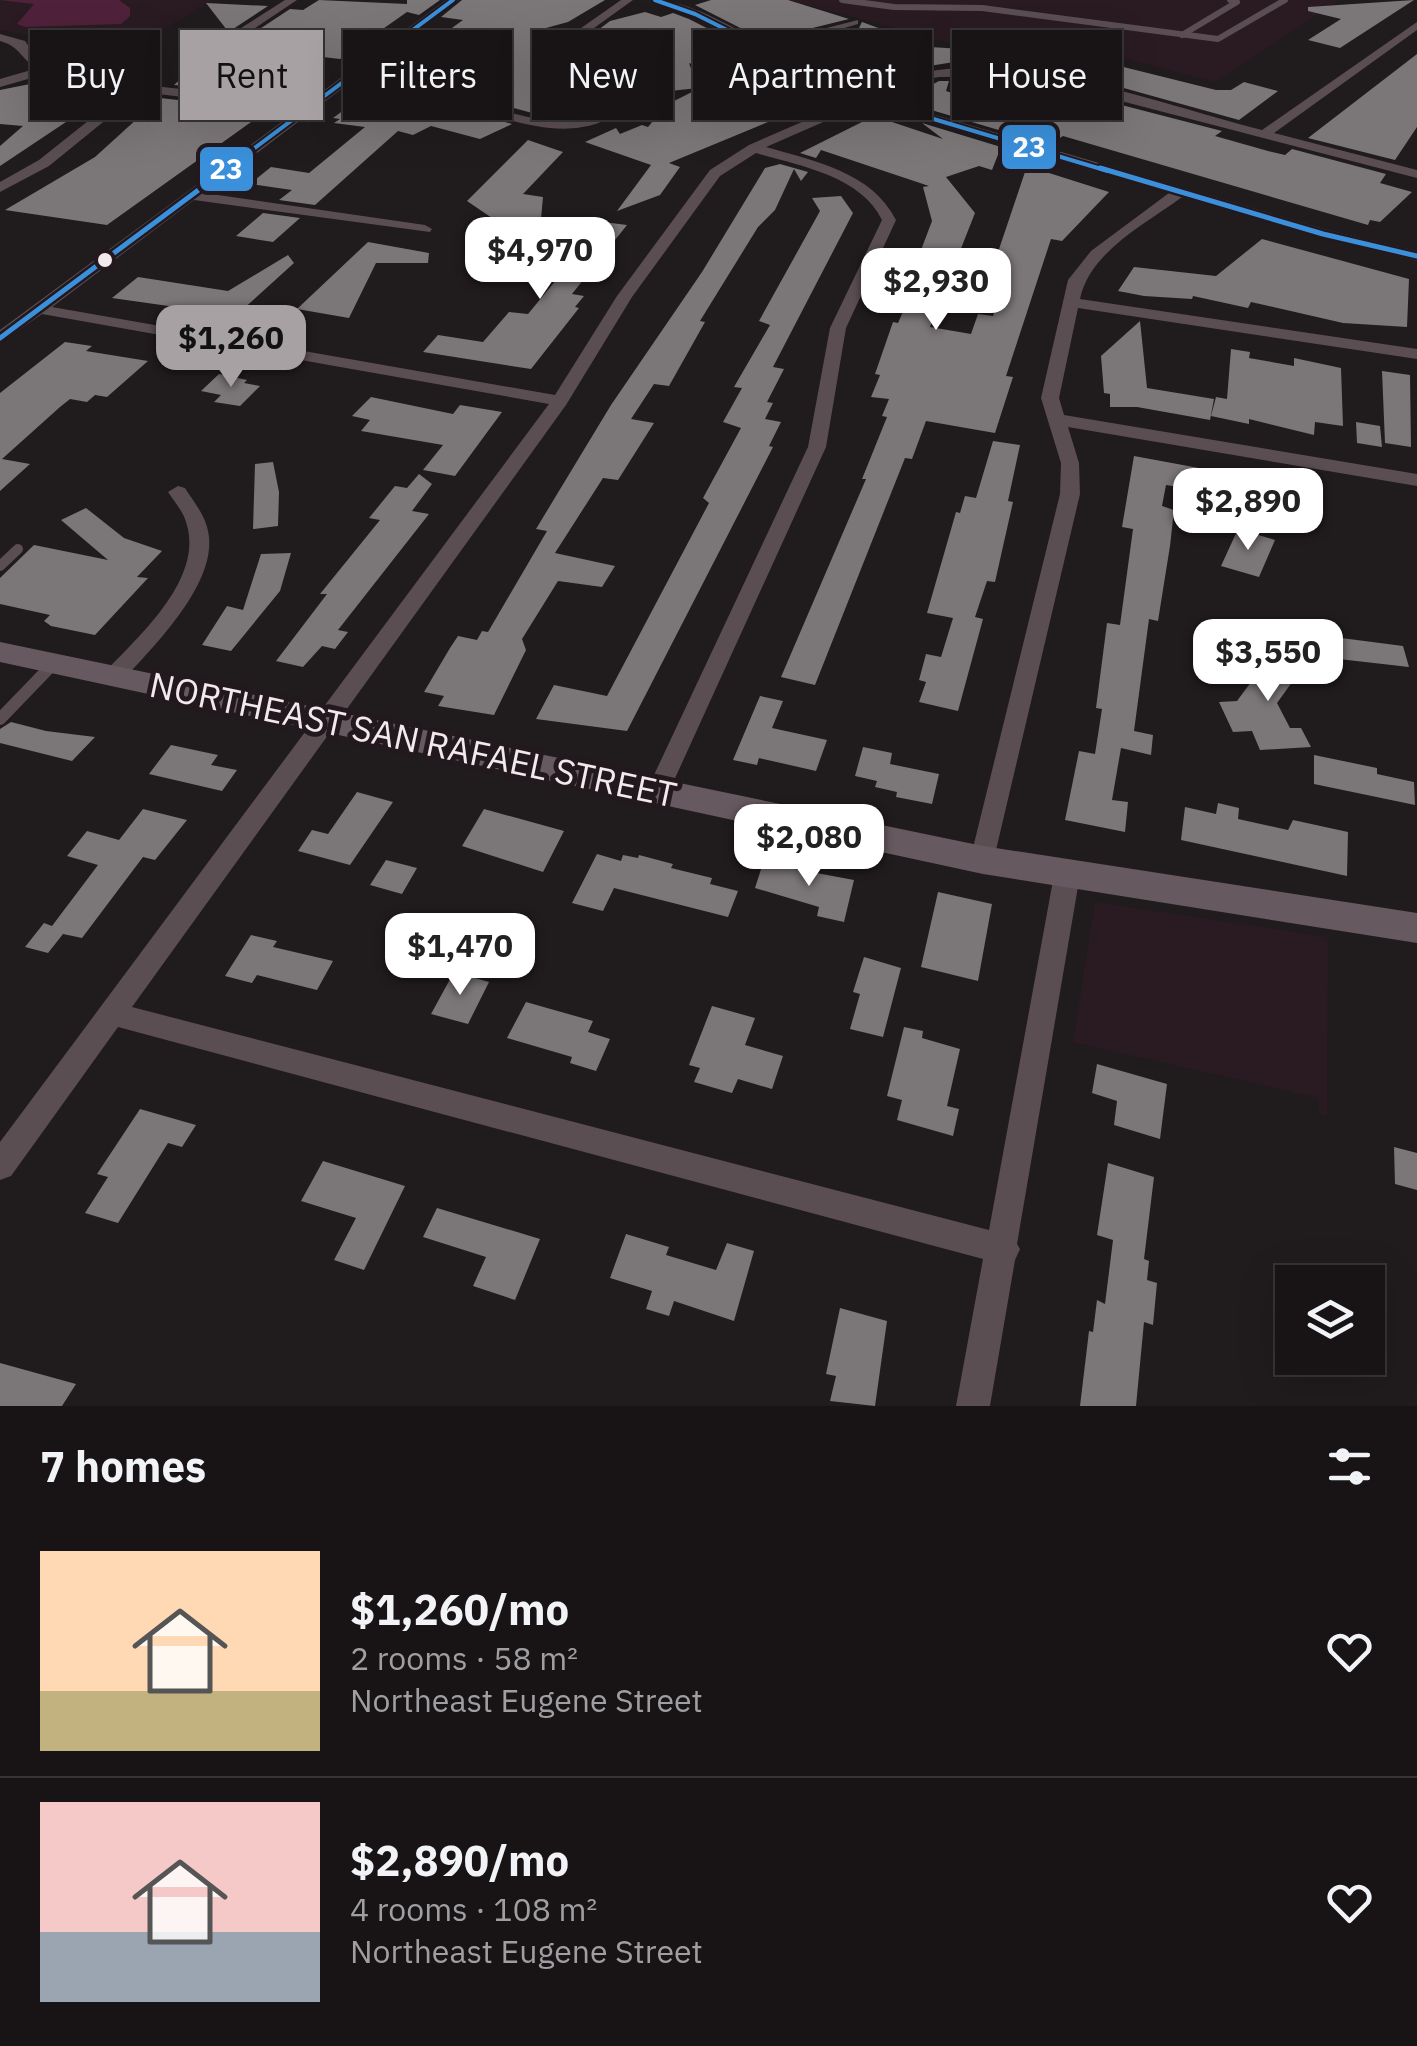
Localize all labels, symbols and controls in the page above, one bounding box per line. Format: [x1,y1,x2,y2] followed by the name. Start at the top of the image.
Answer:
[30,30,160,120] chip: Buy
[180,30,323,120] chip: Rent
[343,30,512,120] chip: Filters
[532,30,673,120] chip: New
[693,30,932,120] chip: Apartment
[952,30,1122,120] chip: House
[1000,123,1058,171] line badge: 23
[1012,128,1046,165] text: 23
[198,145,255,193] line badge: 23
[209,150,243,187] text: 23
[459,217,621,302] pin: $4,970
[487,228,593,270] text: $4,970
[855,248,1017,333] pin: $2,930
[95,250,115,270] unlabelled marker
[883,259,989,301] text: $2,930
[150,305,312,390] pin: $1,260
[178,316,284,358] text: $1,260
[1167,468,1329,553] pin: $2,890
[1195,479,1301,521] text: $2,890
[1187,619,1349,704] pin: $3,550
[1215,630,1321,672] text: $3,550
[146,661,681,817] street label: NORTHEAST SAN RAFAEL STREET
[728,804,890,889] pin: $2,080
[756,815,862,857] text: $2,080
[379,913,541,998] pin: $1,470
[407,924,513,966] text: $1,470
[1275,1265,1385,1375] map controls
[1275,1265,1385,1375] button: layers
[40,1439,206,1494] text: 7 homes
[1322,1439,1377,1494] icon: filters
[350,1582,569,1637] text: $1,260/mo
[120,1591,240,1711] icon: home
[1322,1624,1377,1679] icon: heart
[350,1637,578,1679] text: 2 rooms · 58 m²
[350,1679,703,1721] text: Northeast Eugene Street
[350,1833,569,1888] text: $2,890/mo
[120,1842,240,1962] icon: home
[1322,1875,1377,1930] icon: heart
[350,1888,597,1930] text: 4 rooms · 108 m²
[350,1930,703,1972] text: Northeast Eugene Street

